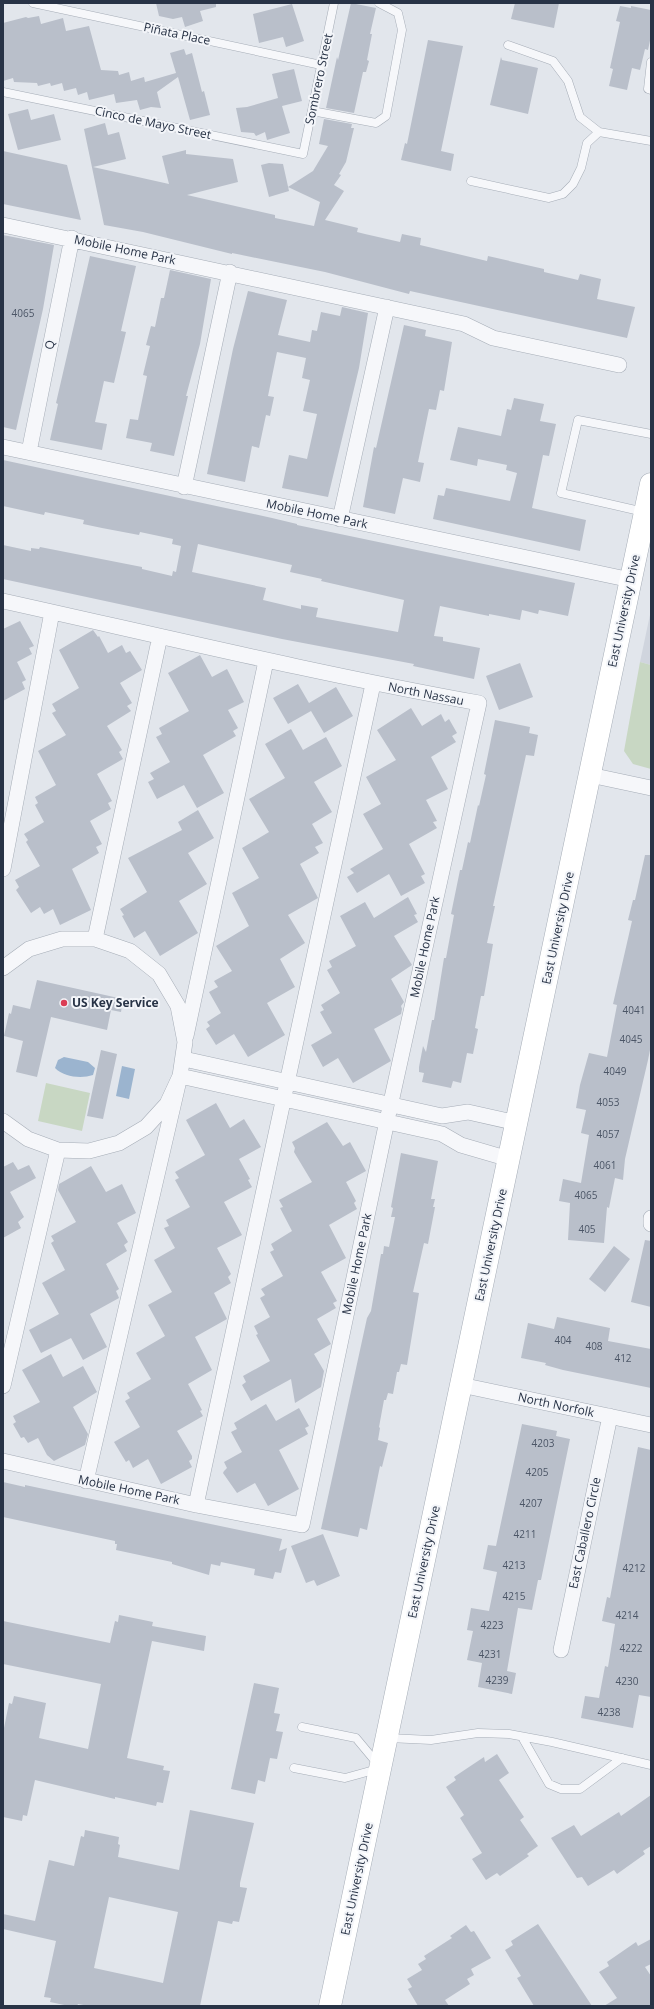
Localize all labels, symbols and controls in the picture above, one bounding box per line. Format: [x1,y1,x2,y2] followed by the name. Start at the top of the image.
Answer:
[142,18,212,49] street label: Piñata Place
[301,32,336,126] street label: Sombrero Street
[93,102,213,143] street label: Cinco de Mayo Street
[73,230,178,269] street label: Mobile Home Park
[12,306,35,320] house number: 4065
[40,339,59,351] street label: Q
[265,494,370,533] street label: Mobile Home Park
[603,553,644,669] street label: East University Drive
[387,678,466,709] street label: North Nassau
[537,870,578,986] street label: East University Drive
[405,894,444,999] street label: Mobile Home Park
[72,994,159,1011] place label: US Key Service
[59,998,69,1008] marker: US Key Service
[623,1003,645,1017] house number: 4041
[620,1032,643,1046] house number: 4045
[604,1064,627,1078] house number: 4049
[597,1095,620,1109] house number: 4053
[597,1127,620,1141] house number: 4057
[594,1158,616,1172] house number: 4061
[470,1187,511,1303] street label: East University Drive
[575,1188,598,1202] house number: 4065
[337,1211,376,1316] street label: Mobile Home Park
[578,1222,596,1236] house number: 405
[554,1333,572,1347] house number: 404
[585,1339,603,1353] house number: 408
[614,1351,632,1365] house number: 412
[516,1388,597,1421] street label: North Norfolk
[532,1436,555,1450] house number: 4203
[526,1465,549,1479] house number: 4205
[77,1470,182,1509] street label: Mobile Home Park
[564,1475,605,1590] street label: East Caballero Circle
[520,1496,543,1510] house number: 4207
[403,1504,444,1620] street label: East University Drive
[514,1527,536,1541] house number: 4211
[503,1558,526,1572] house number: 4213
[623,1561,646,1575] house number: 4212
[503,1589,526,1603] house number: 4215
[616,1608,639,1622] house number: 4214
[481,1618,504,1632] house number: 4223
[620,1641,643,1655] house number: 4222
[479,1647,501,1661] house number: 4231
[486,1673,509,1687] house number: 4239
[616,1674,639,1688] house number: 4230
[598,1705,621,1719] house number: 4238
[336,1821,377,1937] street label: East University Drive

